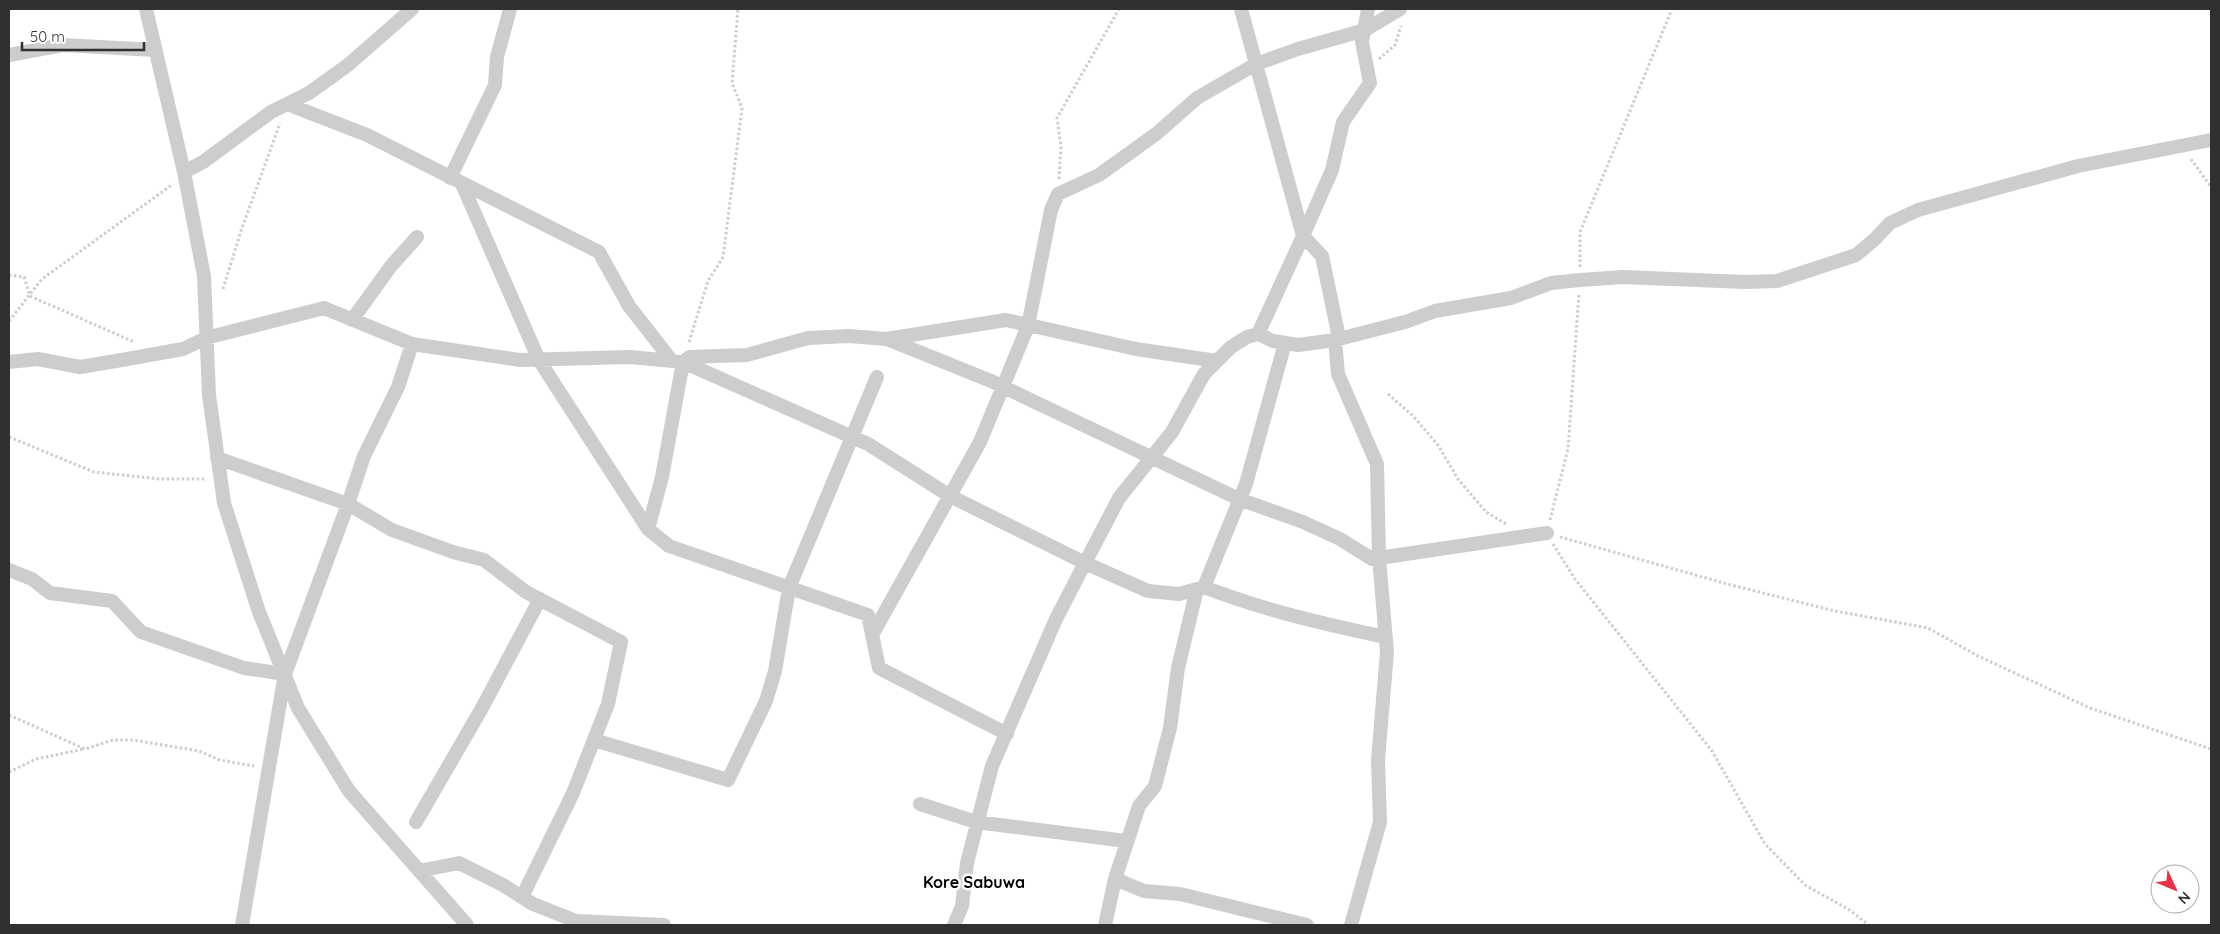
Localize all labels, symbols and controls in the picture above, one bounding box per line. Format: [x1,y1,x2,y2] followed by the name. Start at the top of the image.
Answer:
[22,20,145,52] scale bar
[30,27,65,46] text: 50 m
[2150,864,2200,914] north arrow
[923,872,1025,892] district label: Kore Sabuwa
[2174,888,2194,908] text: N

